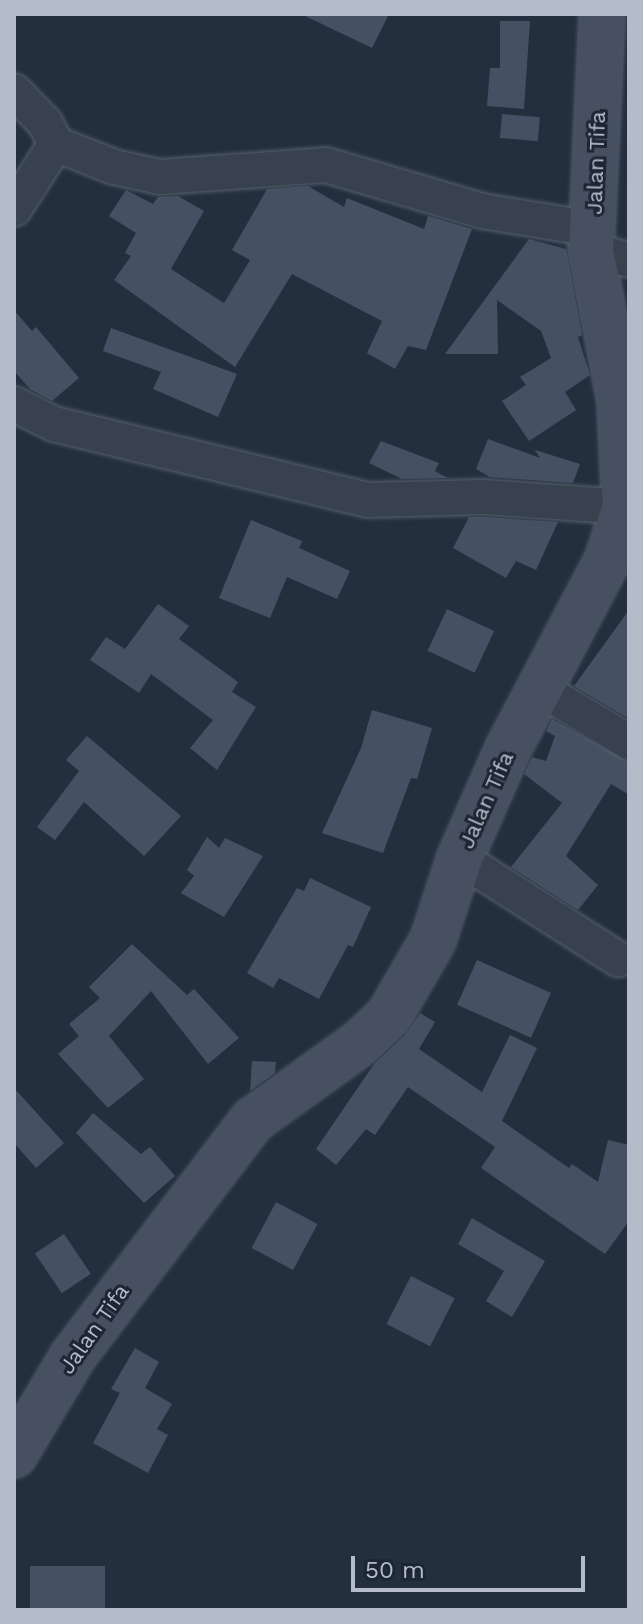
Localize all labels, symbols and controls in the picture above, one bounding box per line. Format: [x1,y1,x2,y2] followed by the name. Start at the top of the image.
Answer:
[581,111,611,215] street label: Jalan Tifa
[453,747,519,853] street label: Jalan Tifa
[53,1279,135,1379] street label: Jalan Tifa
[355,1540,589,1590] scale bar
[365,1556,425,1584] text: 50 m

